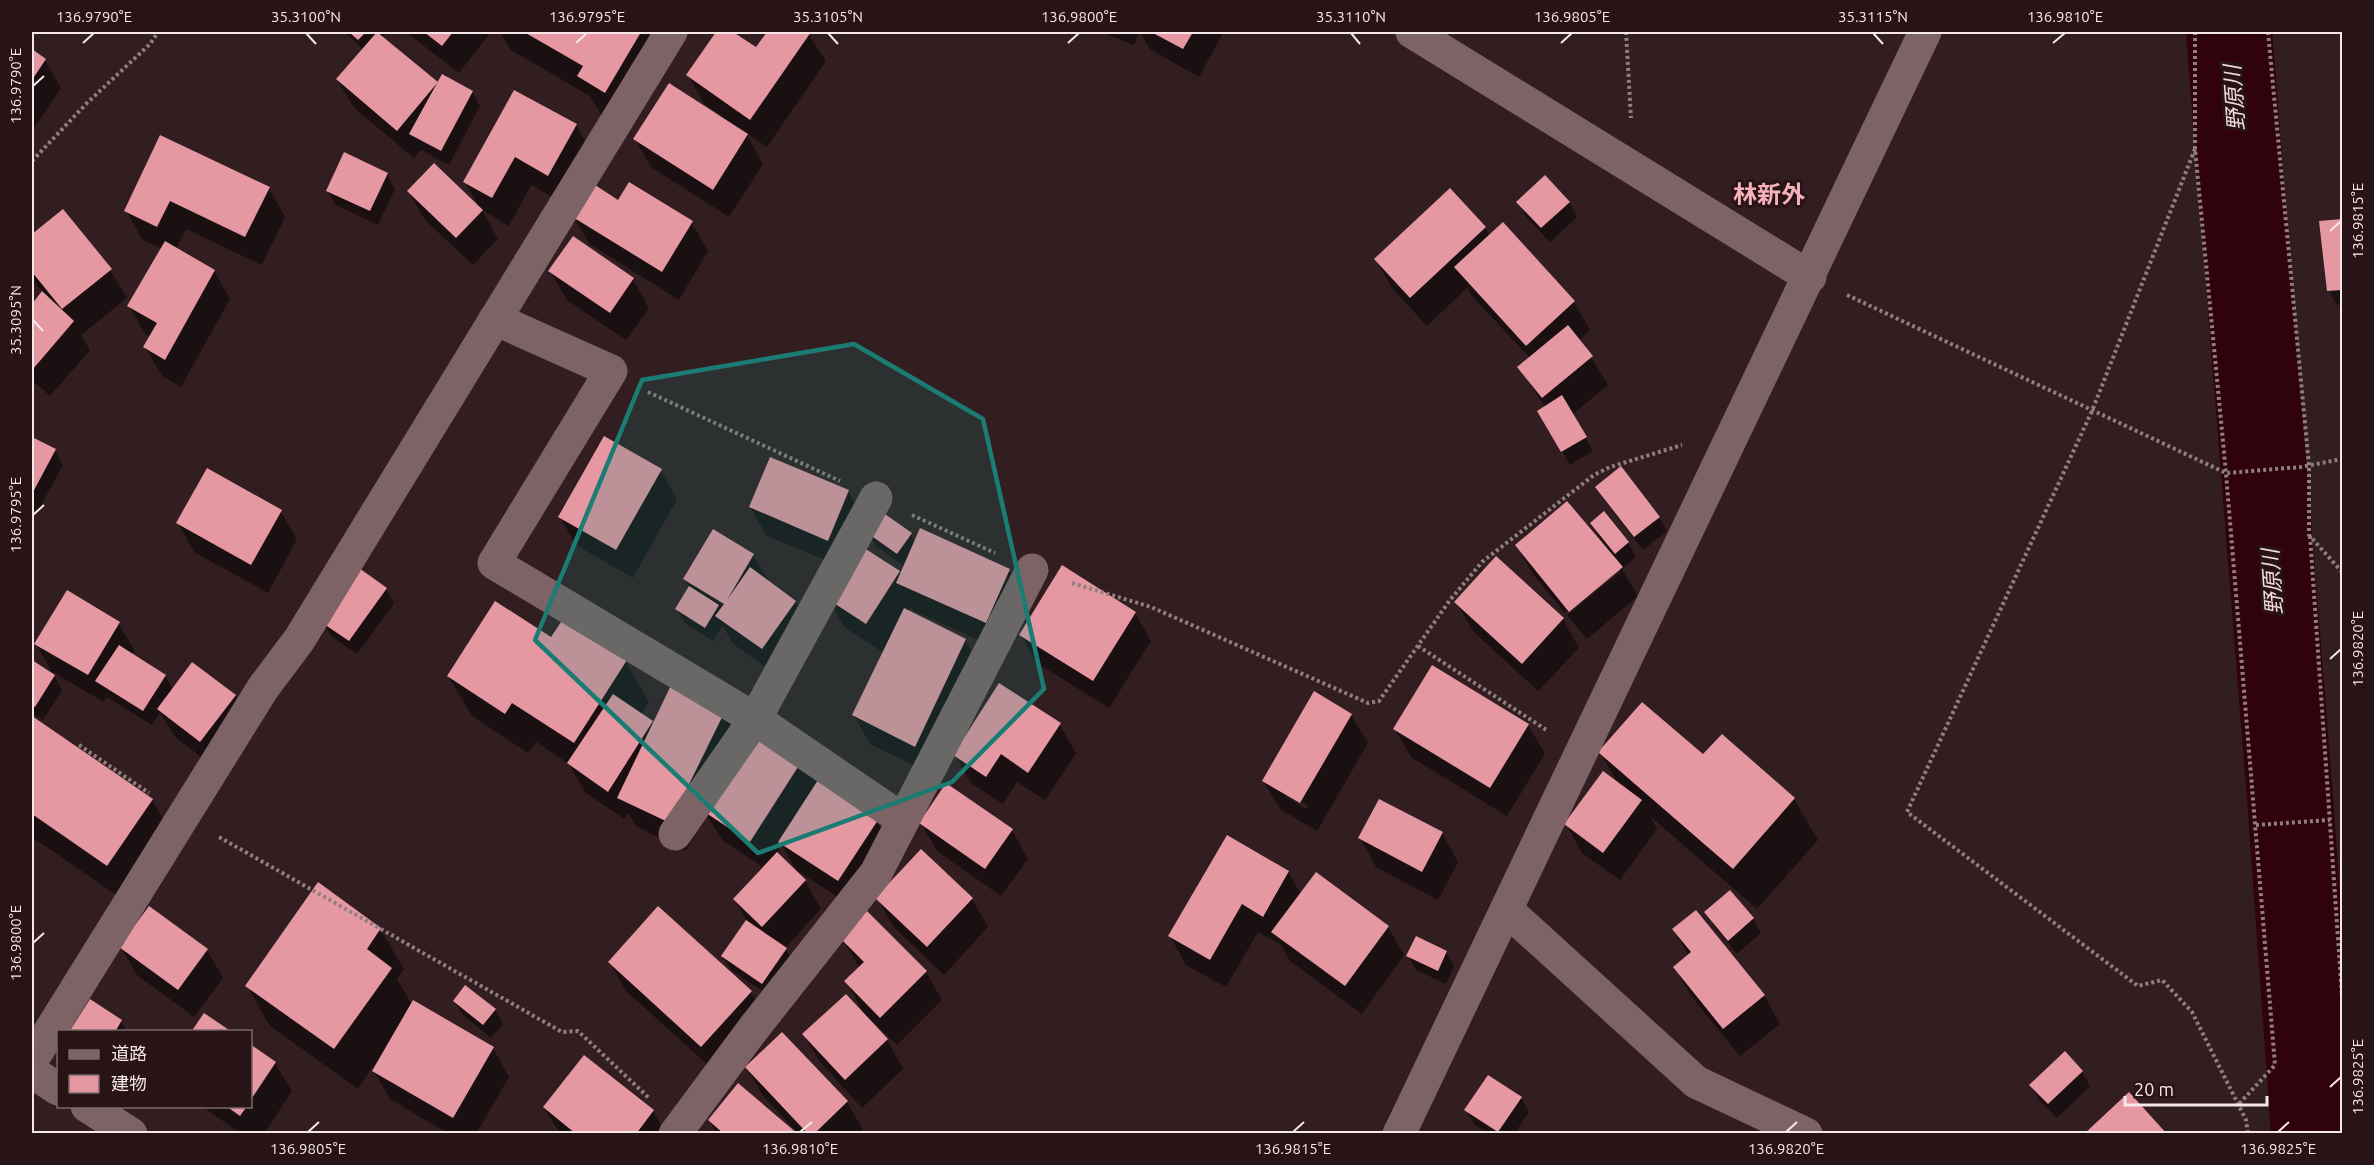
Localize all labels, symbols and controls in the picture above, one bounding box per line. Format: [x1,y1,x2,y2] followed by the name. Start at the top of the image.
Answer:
[56,8,132,25] text: 136.9790°E
[271,8,341,25] text: 35.3100°N
[549,8,625,25] text: 136.9795°E
[793,8,863,25] text: 35.3105°N
[1041,8,1117,25] text: 136.9800°E
[1316,8,1386,25] text: 35.3110°N
[1534,8,1610,25] text: 136.9805°E
[1838,8,1908,25] text: 35.3115°N
[2027,8,2103,25] text: 136.9810°E
[7,48,24,124] text: 136.9790°E
[2219,62,2248,132] water label: 野原川
[1733,181,1805,208] district label: 林新外
[2349,183,2366,259] text: 136.9815°E
[7,285,24,355] text: 35.3095°N
[7,477,24,553] text: 136.9795°E
[2257,546,2286,616] water label: 野原川
[2349,611,2366,687] text: 136.9820°E
[7,905,24,981] text: 136.9800°E
[57,1030,252,1108] legend
[2349,1039,2366,1115] text: 136.9825°E
[111,1043,147,1063] text: 道路
[2125,1069,2268,1107] scale bar
[111,1073,147,1093] text: 建物
[2134,1079,2174,1099] text: 20 m
[270,1140,346,1157] text: 136.9805°E
[762,1140,838,1157] text: 136.9810°E
[1255,1140,1331,1157] text: 136.9815°E
[1748,1140,1824,1157] text: 136.9820°E
[2240,1140,2316,1157] text: 136.9825°E

